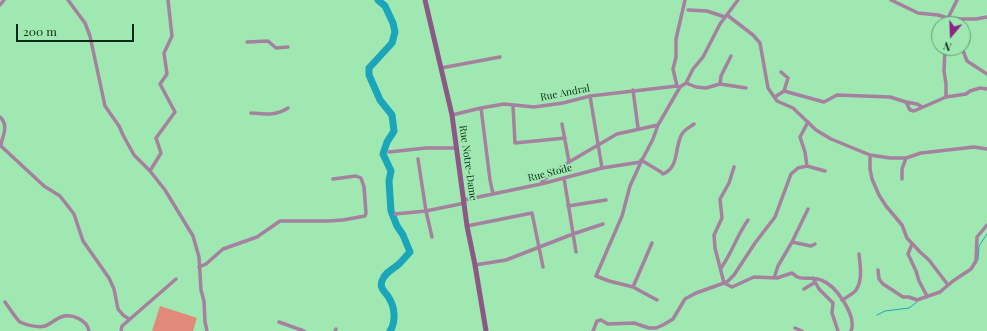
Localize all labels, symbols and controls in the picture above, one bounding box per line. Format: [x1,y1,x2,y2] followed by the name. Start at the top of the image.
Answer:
[18,16,136,42] scale bar
[931,16,971,56] north arrow
[23,23,57,39] text: 200 m
[941,38,953,55] text: N
[539,82,591,104] street label: Rue Andral
[457,124,479,202] street label: Rue Notre-Dame
[527,162,573,184] street label: Rue Stode

